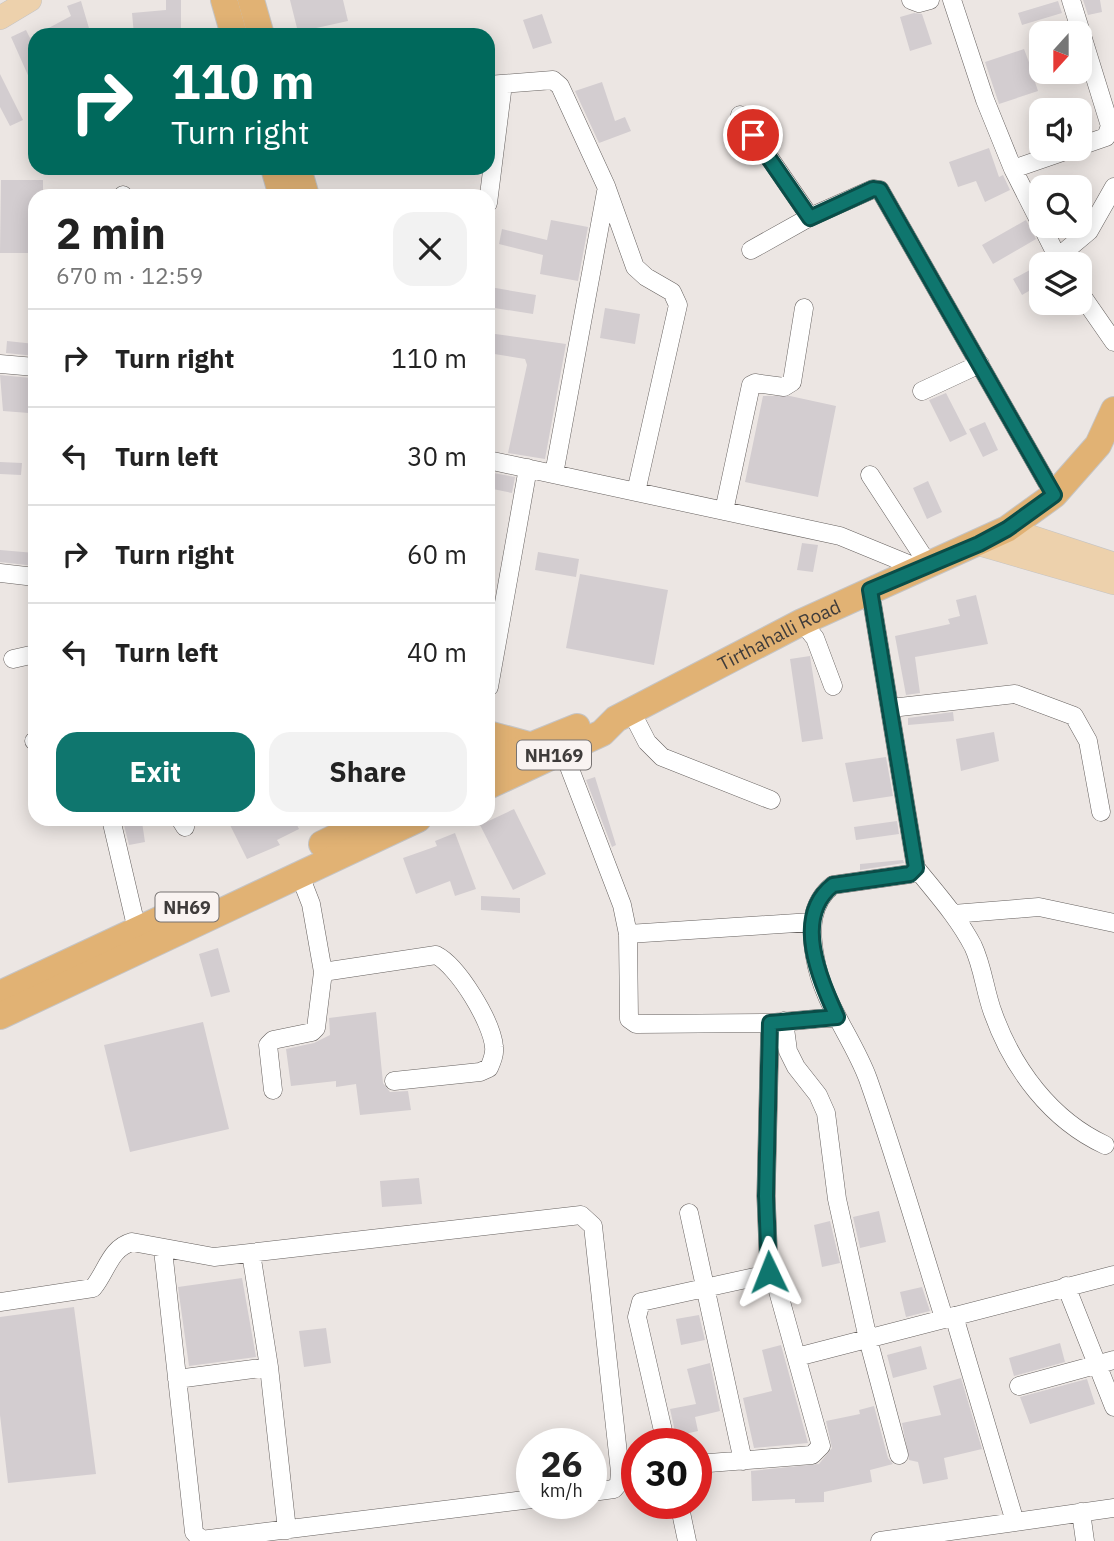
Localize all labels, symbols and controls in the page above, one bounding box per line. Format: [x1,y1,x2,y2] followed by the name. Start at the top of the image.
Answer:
[1029,21,1092,84] north arrow
[1029,21,1092,315] map controls
[171,49,315,112] text: 110 m
[56,56,147,147] icon: right
[1029,98,1092,161] button: sound
[723,105,783,165] pin
[171,111,309,153] text: Turn right
[734,116,772,154] icon: arrive
[1029,175,1092,238] button: search
[56,206,166,261] text: 2 min
[393,212,467,286] button: close
[1029,252,1092,315] button: layers
[56,260,203,290] text: 670 m · 12:59
[56,339,94,377] icon: right
[115,341,234,375] text: Turn right
[391,341,467,375] text: 110 m
[56,437,94,475] icon: left
[115,439,218,473] text: Turn left
[407,439,467,473] text: 30 m
[56,535,94,573] icon: right
[115,537,234,571] text: Turn right
[407,537,467,571] text: 60 m
[714,594,844,676] street label: Tirthahalli Road
[56,633,94,671] icon: left
[115,635,218,669] text: Turn left
[407,635,467,669] text: 40 m
[56,732,255,812] button: Exit
[269,732,467,812] button: Share
[517,740,591,770] road number: NH169
[156,893,218,922] road number: NH69
[732,1235,806,1309] position arrow
[621,1428,712,1519] speed limit sign: 30
[540,1441,583,1487] text: 26
[540,1479,583,1502] text: km/h

